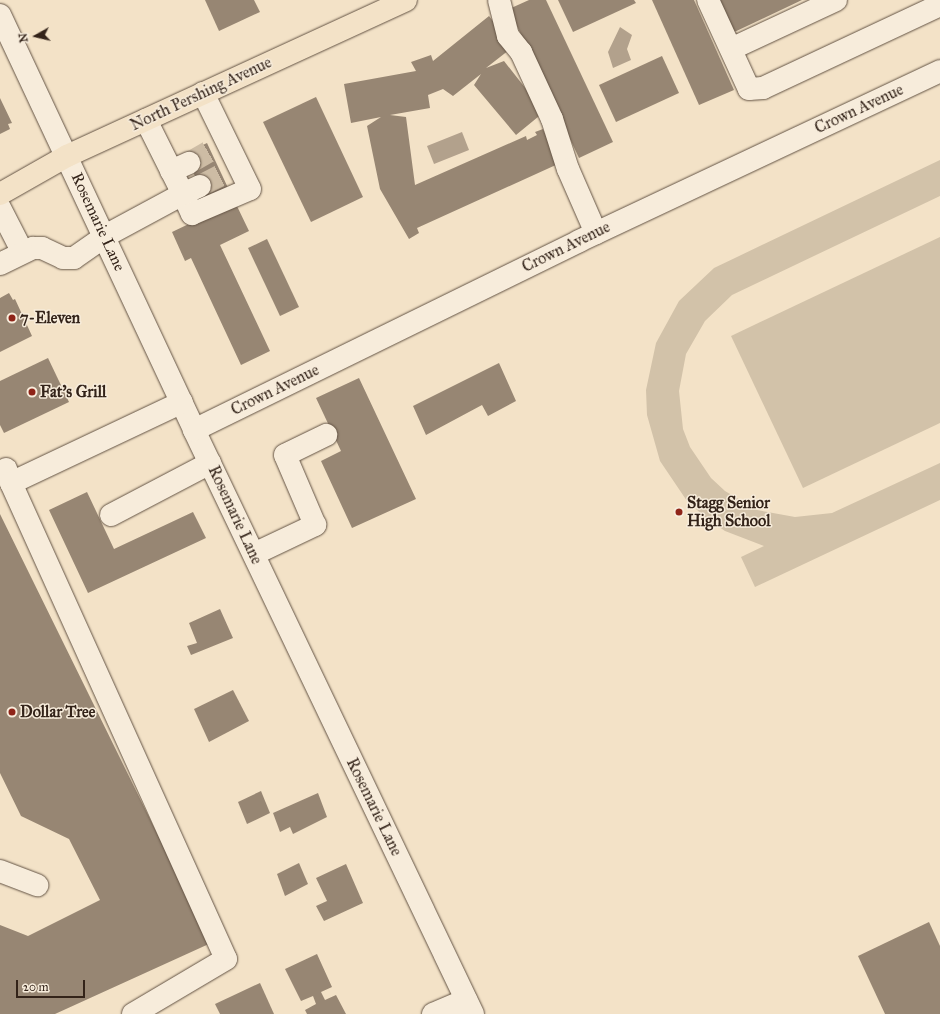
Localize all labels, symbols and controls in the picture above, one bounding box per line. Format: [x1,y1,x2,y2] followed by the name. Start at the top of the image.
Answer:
[16,16,56,56] north arrow
[17,32,31,43] text: N
[127,53,275,135] street label: North Pershing Avenue
[812,80,906,138] street label: Crown Avenue
[67,170,129,274] street label: Rosemarie Lane
[519,217,613,277] street label: Crown Avenue
[20,308,80,328] place label: 7-Eleven
[7,313,17,323] marker: 7-Eleven
[228,360,322,420] street label: Crown Avenue
[40,382,106,402] place label: Fat's Grill
[27,387,37,397] marker: Fat's Grill
[204,463,266,567] street label: Rosemarie Lane
[687,493,770,531] place label: Stagg Senior High School
[674,507,684,517] marker: Stagg Senior High School
[20,702,95,722] place label: Dollar Tree
[7,707,17,717] marker: Dollar Tree
[342,755,406,859] street label: Rosemarie Lane
[18,972,87,998] scale bar
[23,980,49,994] text: 20 m

